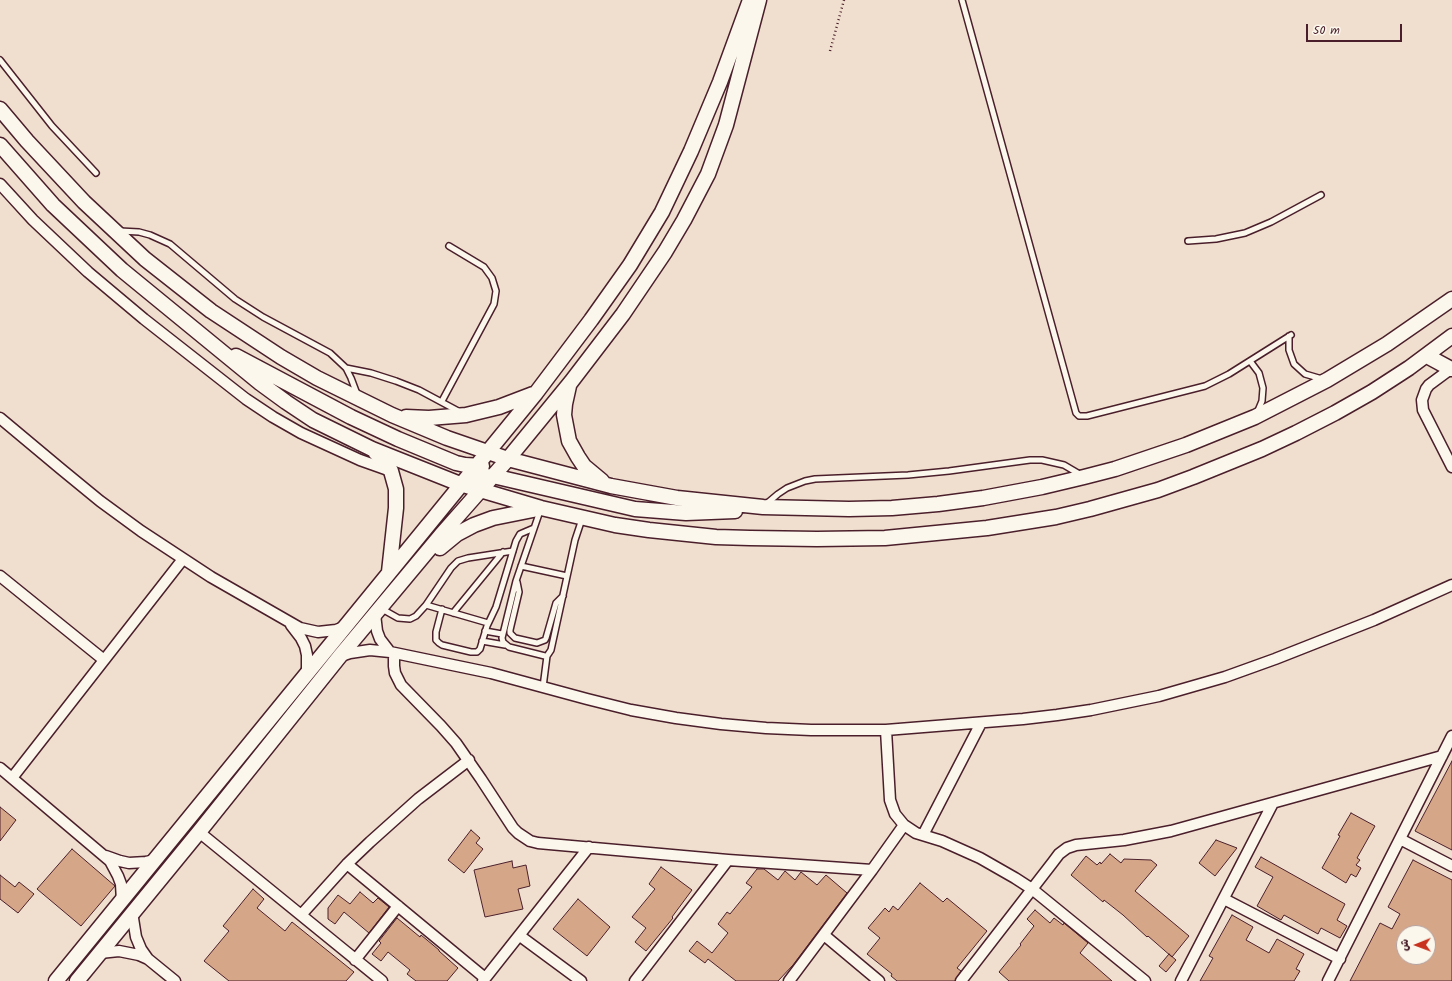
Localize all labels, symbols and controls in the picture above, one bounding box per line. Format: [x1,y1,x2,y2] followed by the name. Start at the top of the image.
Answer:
[1308,16,1404,42] scale bar
[1313,21,1340,40] text: 50 m
[1396,925,1436,965] north arrow
[1396,939,1414,951] text: ش

